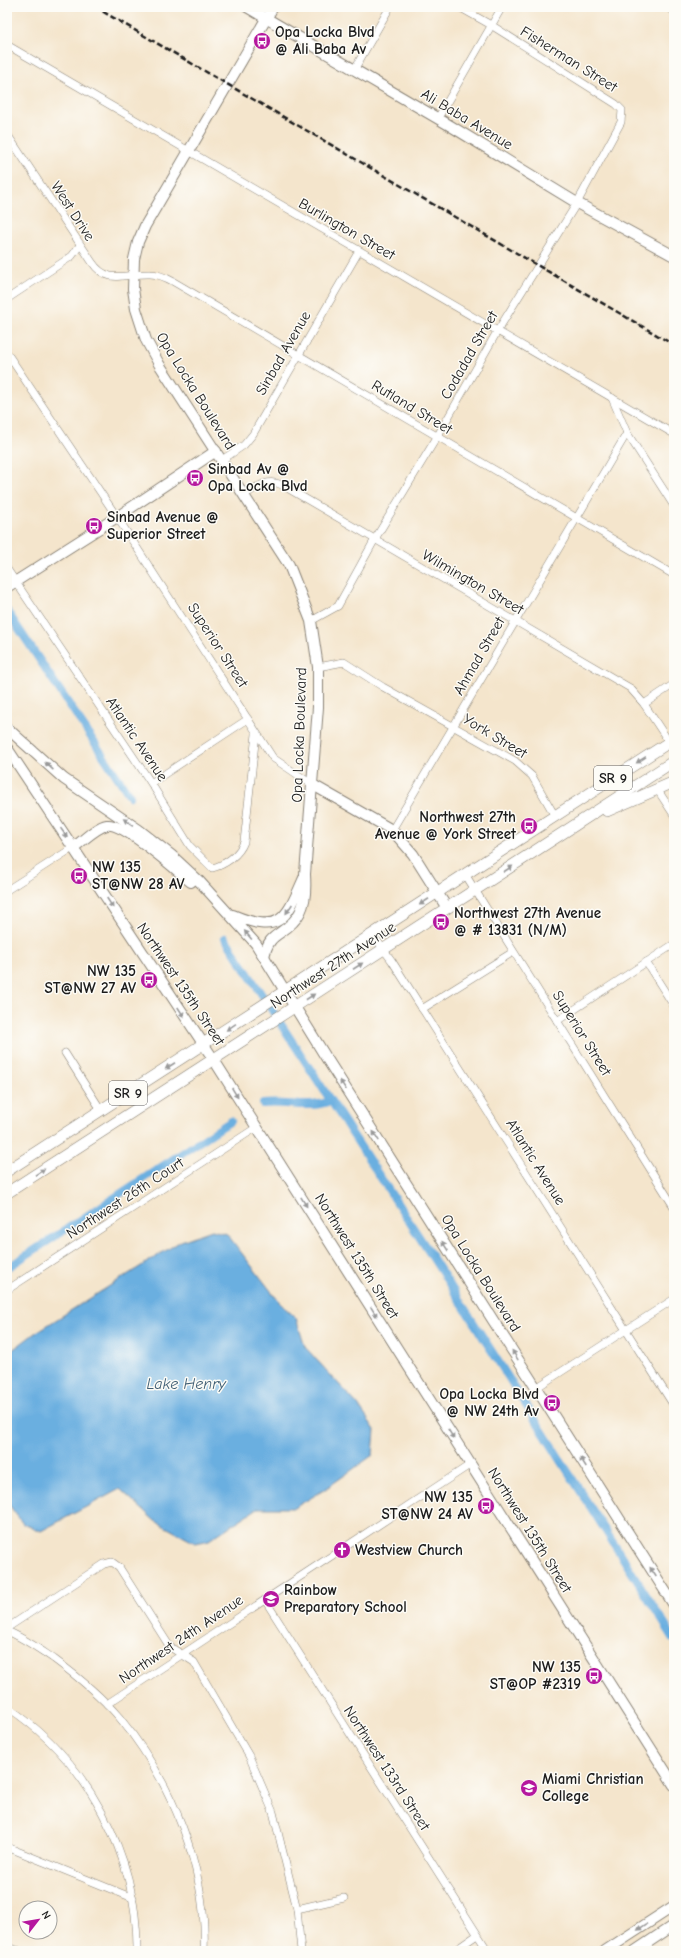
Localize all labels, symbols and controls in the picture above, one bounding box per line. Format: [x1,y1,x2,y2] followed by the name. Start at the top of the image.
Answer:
[517,22,621,96] street label: Fisherman Street
[275,23,375,58] place label: Opa Locka Blvd @ Ali Baba Av
[252,31,272,51] bus stop icon: Opa Locka Blvd @ Ali Baba Av
[418,85,517,154] street label: Ali Baba Avenue
[47,178,99,245] street label: West Drive
[296,194,399,264] street label: Burlington Street
[252,307,315,398] street label: Sinbad Avenue
[436,307,502,402] street label: Codadad Street
[153,329,239,453] street label: Opa Locka Boulevard
[368,376,456,438] street label: Rutland Street
[208,460,308,495] place label: Sinbad Av @ Opa Locka Blvd
[185,468,205,488] bus stop icon: Sinbad Av @ Opa Locka Blvd
[107,508,219,543] place label: Sinbad Avenue @ Superior Street
[84,516,104,536] bus stop icon: Sinbad Avenue @ Superior Street
[419,546,528,619] street label: Wilmington Street
[184,599,252,691] street label: Superior Street
[449,613,509,698] street label: Ahmad Street
[288,667,310,803] street label: Opa Locka Boulevard
[102,693,172,785] street label: Atlantic Avenue
[460,710,531,763] street label: York Street
[636,756,646,764] one-way arrow
[45,762,54,771] one-way arrow
[594,766,632,790] road number: SR 9
[375,808,517,843] place label: Northwest 27th Avenue @ York Street
[519,816,539,836] bus stop icon: Northwest 27th Avenue @ York Street
[123,818,133,826] one-way arrow
[60,828,68,838] one-way arrow
[92,858,185,893] place label: NW 135 ST@NW 28 AV
[503,865,513,873] one-way arrow
[69,866,89,886] bus stop icon: NW 135 ST@NW 28 AV
[106,898,114,909] one-way arrow
[418,898,429,905] one-way arrow
[285,904,293,915] one-way arrow
[454,904,601,939] place label: Northwest 27th Avenue @ # 13831 (N/M)
[431,912,451,932] bus stop icon: Northwest 27th Avenue @ # 13831 (N/M)
[267,917,399,1012] street label: Northwest 27th Avenue
[133,919,229,1049] street label: Northwest 135th Street
[244,929,253,940] one-way arrow
[44,962,136,997] place label: NW 135 ST@NW 27 AV
[353,962,363,970] one-way arrow
[139,970,159,990] bus stop icon: NW 135 ST@NW 27 AV
[549,987,616,1080] street label: Superior Street
[304,994,316,1001] one-way arrow
[177,1007,185,1017] one-way arrow
[225,1023,236,1031] one-way arrow
[165,1062,176,1069] one-way arrow
[340,1079,347,1091] one-way arrow
[109,1081,147,1105] road number: SR 9
[231,1088,239,1098] one-way arrow
[502,1116,570,1209] street label: Atlantic Avenue
[372,1131,380,1141] one-way arrow
[63,1153,188,1243] street label: Northwest 26th Court
[35,1168,45,1176] one-way arrow
[311,1190,403,1323] street label: Northwest 135th Street
[301,1197,308,1208] one-way arrow
[438,1211,524,1335] street label: Opa Locka Boulevard
[442,1240,449,1251] one-way arrow
[370,1307,378,1317] one-way arrow
[511,1350,519,1360] one-way arrow
[146,1375,226,1393] water label: Lake Henry
[439,1385,540,1420] place label: Opa Locka Blvd @ NW 24th Av
[542,1393,562,1413] bus stop icon: Opa Locka Blvd @ NW 24th Av
[447,1429,455,1439] one-way arrow
[579,1457,587,1467] one-way arrow
[484,1464,576,1597] street label: Northwest 135th Street
[381,1488,473,1523] place label: NW 135 ST@NW 24 AV
[476,1496,496,1516] bus stop icon: NW 135 ST@NW 24 AV
[332,1540,352,1560] church icon: Westview Church
[355,1541,463,1559] place label: Westview Church
[649,1567,657,1577] one-way arrow
[284,1581,407,1616] place label: Rainbow Preparatory School
[261,1589,281,1609] school or university icon: Rainbow Preparatory School
[115,1590,247,1687] street label: Northwest 24th Avenue
[490,1658,581,1693] place label: NW 135 ST@OP #2319
[584,1666,604,1686] bus stop icon: NW 135 ST@OP #2319
[340,1702,434,1834] street label: Northwest 133rd Street
[542,1770,644,1805] place label: Miami Christian College
[519,1778,539,1798] school or university icon: Miami Christian College
[18,1900,58,1940] north arrow
[39,1909,54,1922] text: N
[636,1923,647,1931] one-way arrow

